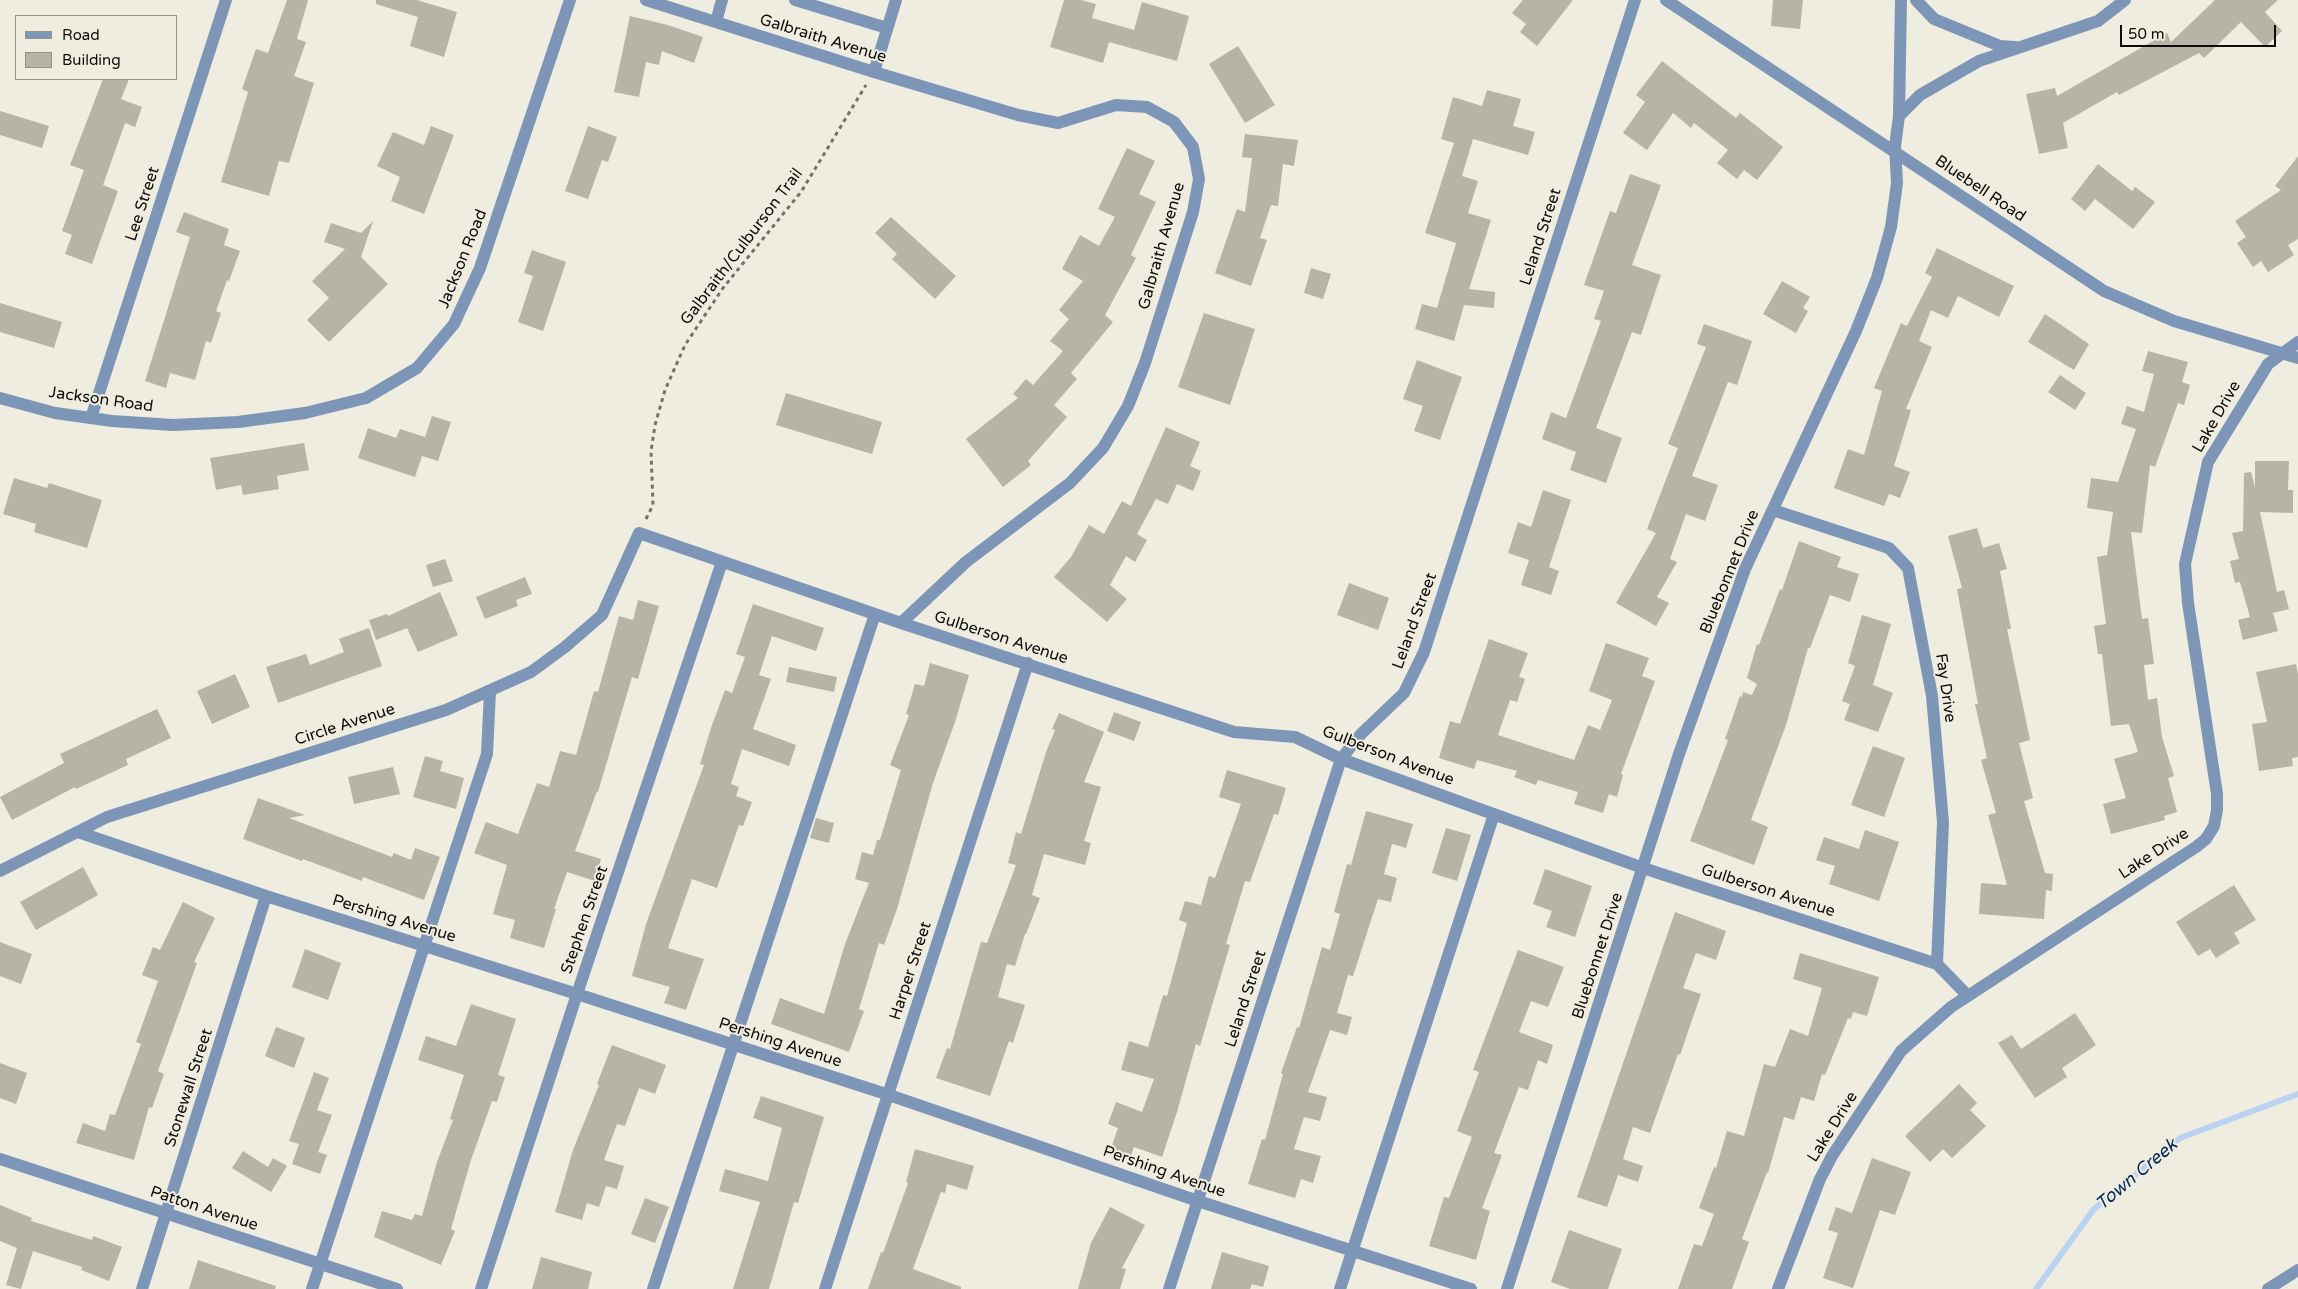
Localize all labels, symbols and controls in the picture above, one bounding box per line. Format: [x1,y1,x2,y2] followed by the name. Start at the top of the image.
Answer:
[757,11,889,67] street label: Galbraith Avenue
[15,15,178,80] legend
[2123,15,2279,47] scale bar
[2128,25,2165,43] text: 50 m
[62,26,100,44] text: Road
[62,51,121,69] text: Building
[1931,152,2029,226] street label: Bluebell Road
[122,164,164,244] street label: Lee Street
[677,165,807,329] street label: Galbraith/Culburson Trail
[1135,180,1189,312] street label: Galbraith Avenue
[1516,186,1566,288] street label: Leland Street
[434,207,492,311] street label: Jackson Road
[2189,378,2245,456] street label: Lake Drive
[48,383,154,417] street label: Jackson Road
[1696,507,1764,637] street label: Bluebonnet Drive
[1389,570,1441,672] street label: Leland Street
[932,607,1070,669] street label: Gulberson Avenue
[1931,652,1959,724] street label: Fay Drive
[293,700,397,750] street label: Circle Avenue
[1319,722,1457,790] street label: Gulberson Avenue
[2115,824,2193,884] street label: Lake Drive
[1699,860,1837,922] street label: Gulberson Avenue
[558,863,612,977] street label: Stephen Street
[1569,890,1627,1022] street label: Bluebonnet Drive
[330,891,458,947] street label: Pershing Avenue
[886,919,936,1023] street label: Harper Street
[1221,948,1271,1050] street label: Leland Street
[716,1014,844,1072] street label: Pershing Avenue
[161,1026,217,1150] street label: Stonewall Street
[1804,1088,1862,1166] street label: Lake Drive
[2092,1135,2182,1215] water label: Town Creek
[1100,1142,1228,1202] street label: Pershing Avenue
[148,1183,260,1235] street label: Patton Avenue

